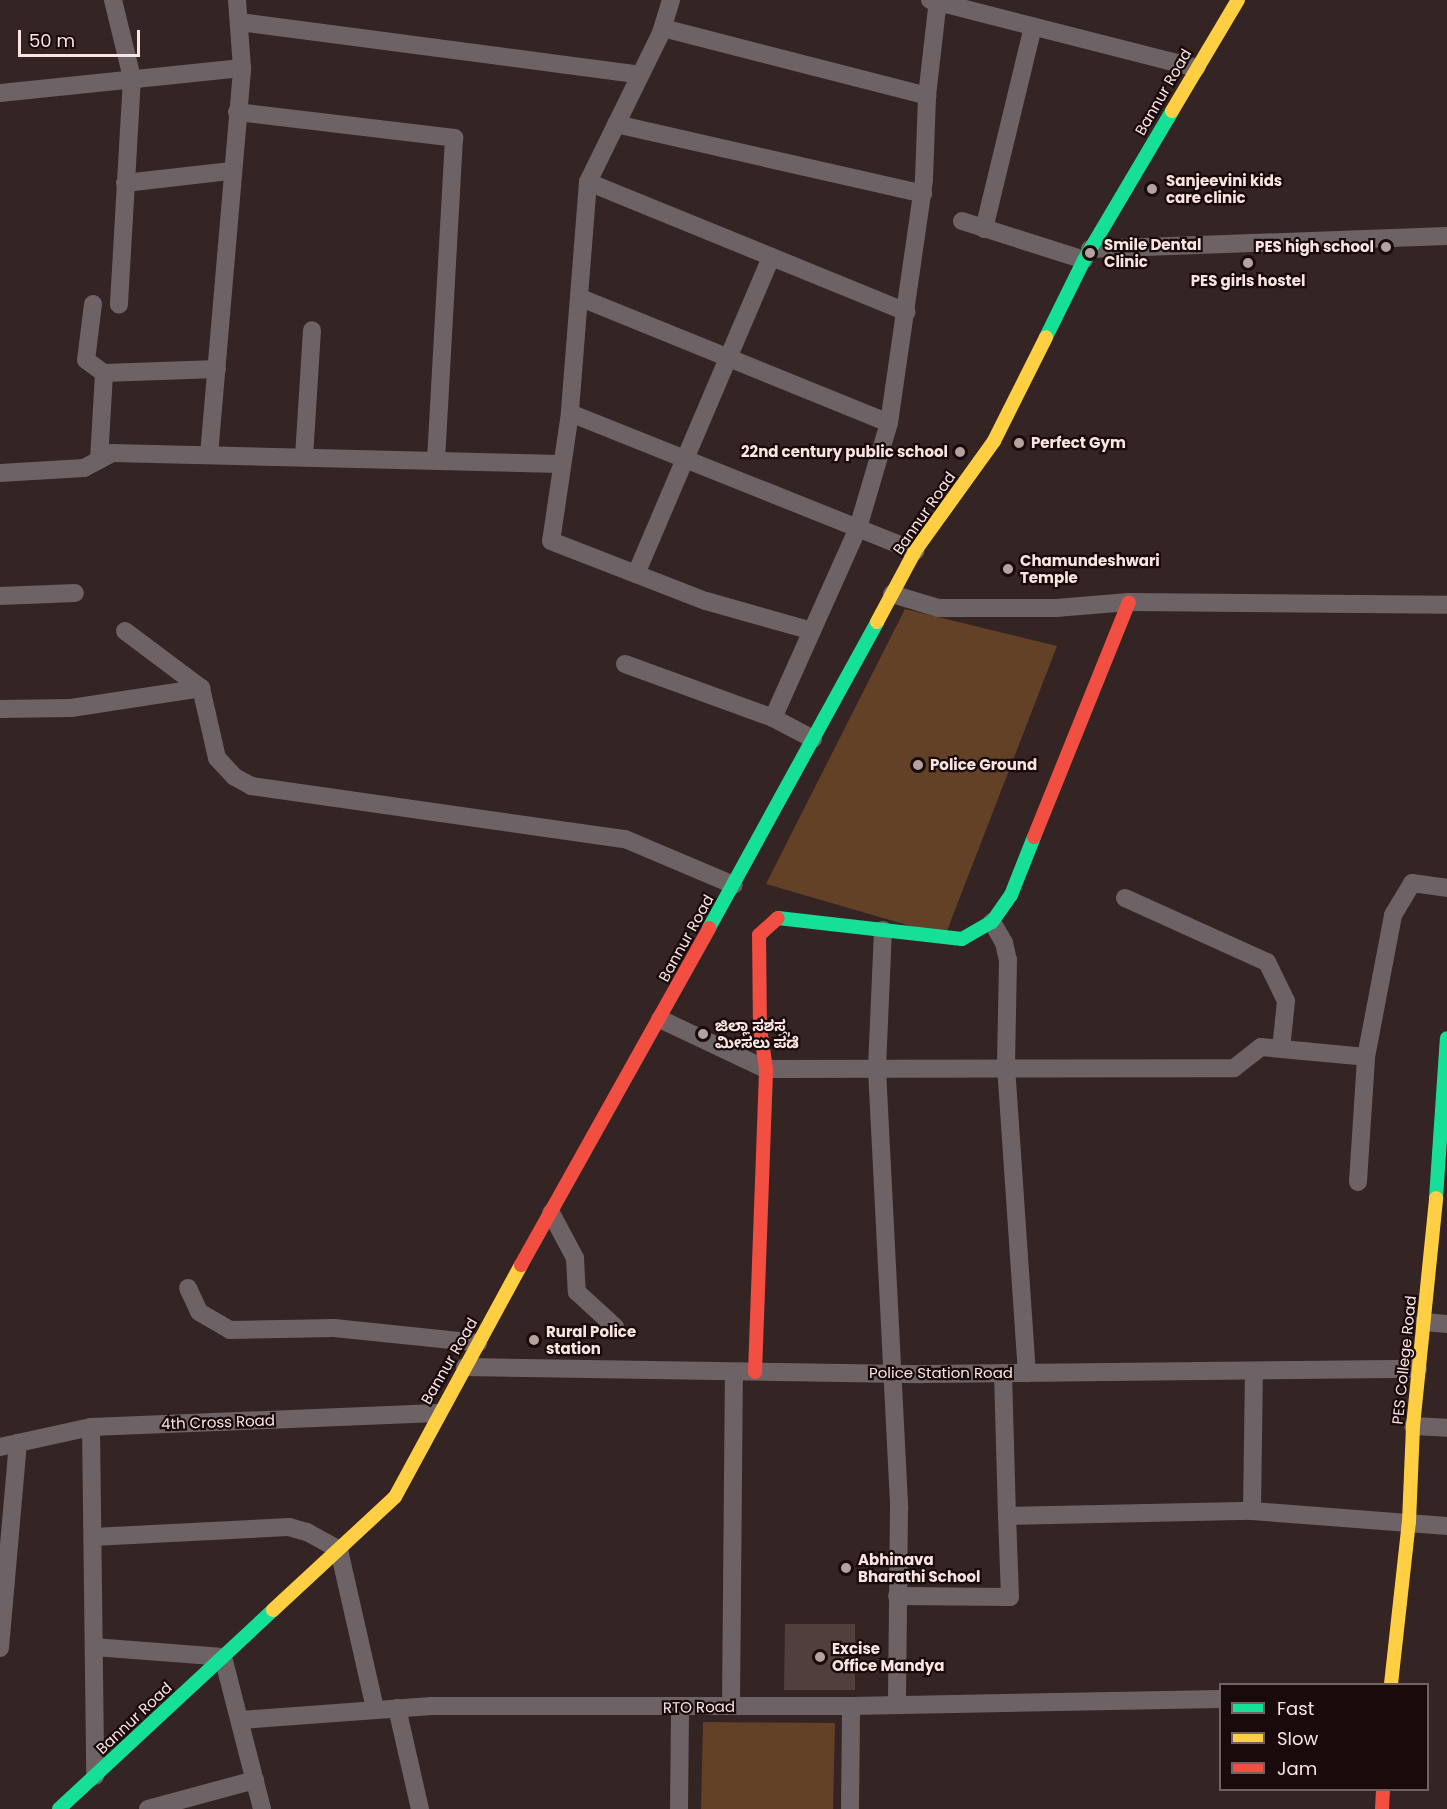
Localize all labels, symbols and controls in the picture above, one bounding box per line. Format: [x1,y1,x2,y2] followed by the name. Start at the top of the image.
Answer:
[21,18,142,56] scale bar
[29,28,75,53] text: 50 m
[1131,46,1195,138] street label: Bannur Road
[1166,171,1282,206] place label: Sanjeevini kids care clinic
[1143,180,1161,198] marker: Sanjeevini kids care clinic
[1104,235,1201,270] place label: Smile Dental Clinic
[1255,238,1374,256] place label: PES high school
[1379,240,1393,254] marker: PES high school
[1081,244,1099,262] marker: Smile Dental Clinic
[1241,256,1255,270] marker: PES girls hostel
[1191,272,1305,290] place label: PES girls hostel
[1031,434,1126,452] place label: Perfect Gym
[1012,436,1026,450] marker: Perfect Gym
[741,443,948,461] place label: 22nd century public school
[953,445,967,459] marker: 22nd century public school
[889,468,959,558] street label: Bannur Road
[1020,551,1160,586] place label: Chamundeshwari Temple
[1001,562,1015,576] marker: Chamundeshwari Temple
[930,756,1037,774] place label: Police Ground
[911,758,925,772] marker: Police Ground
[655,891,717,985] street label: Bannur Road
[715,1016,799,1051] place label: ಜಿಲ್ಲಾ ಸಶಸ್ತ್ರ ಮೀಸಲು ಪಡೆ
[696,1027,710,1041] marker: ಜಿಲ್ಲಾ ಸಶಸ್ತ್ರ ಮೀಸಲು ಪಡೆ
[1388,1295,1420,1425] street label: PES College Road
[417,1315,481,1407] street label: Bannur Road
[546,1322,636,1357] place label: Rural Police station
[527,1333,541,1347] marker: Rural Police station
[869,1364,1013,1382] street label: Police Station Road
[161,1411,275,1433] street label: 4th Cross Road
[858,1550,981,1585] place label: Abhinava Bharathi School
[839,1561,853,1575] marker: Abhinava Bharathi School
[832,1639,944,1674] place label: Excise Office Mandya
[813,1650,827,1664] marker: Excise Office Mandya
[92,1678,176,1758] street label: Bannur Road
[1219,1683,1429,1791] legend
[1277,1696,1314,1721] text: Fast
[663,1697,735,1717] street label: RTO Road
[1277,1726,1318,1751] text: Slow
[1277,1756,1317,1781] text: Jam

